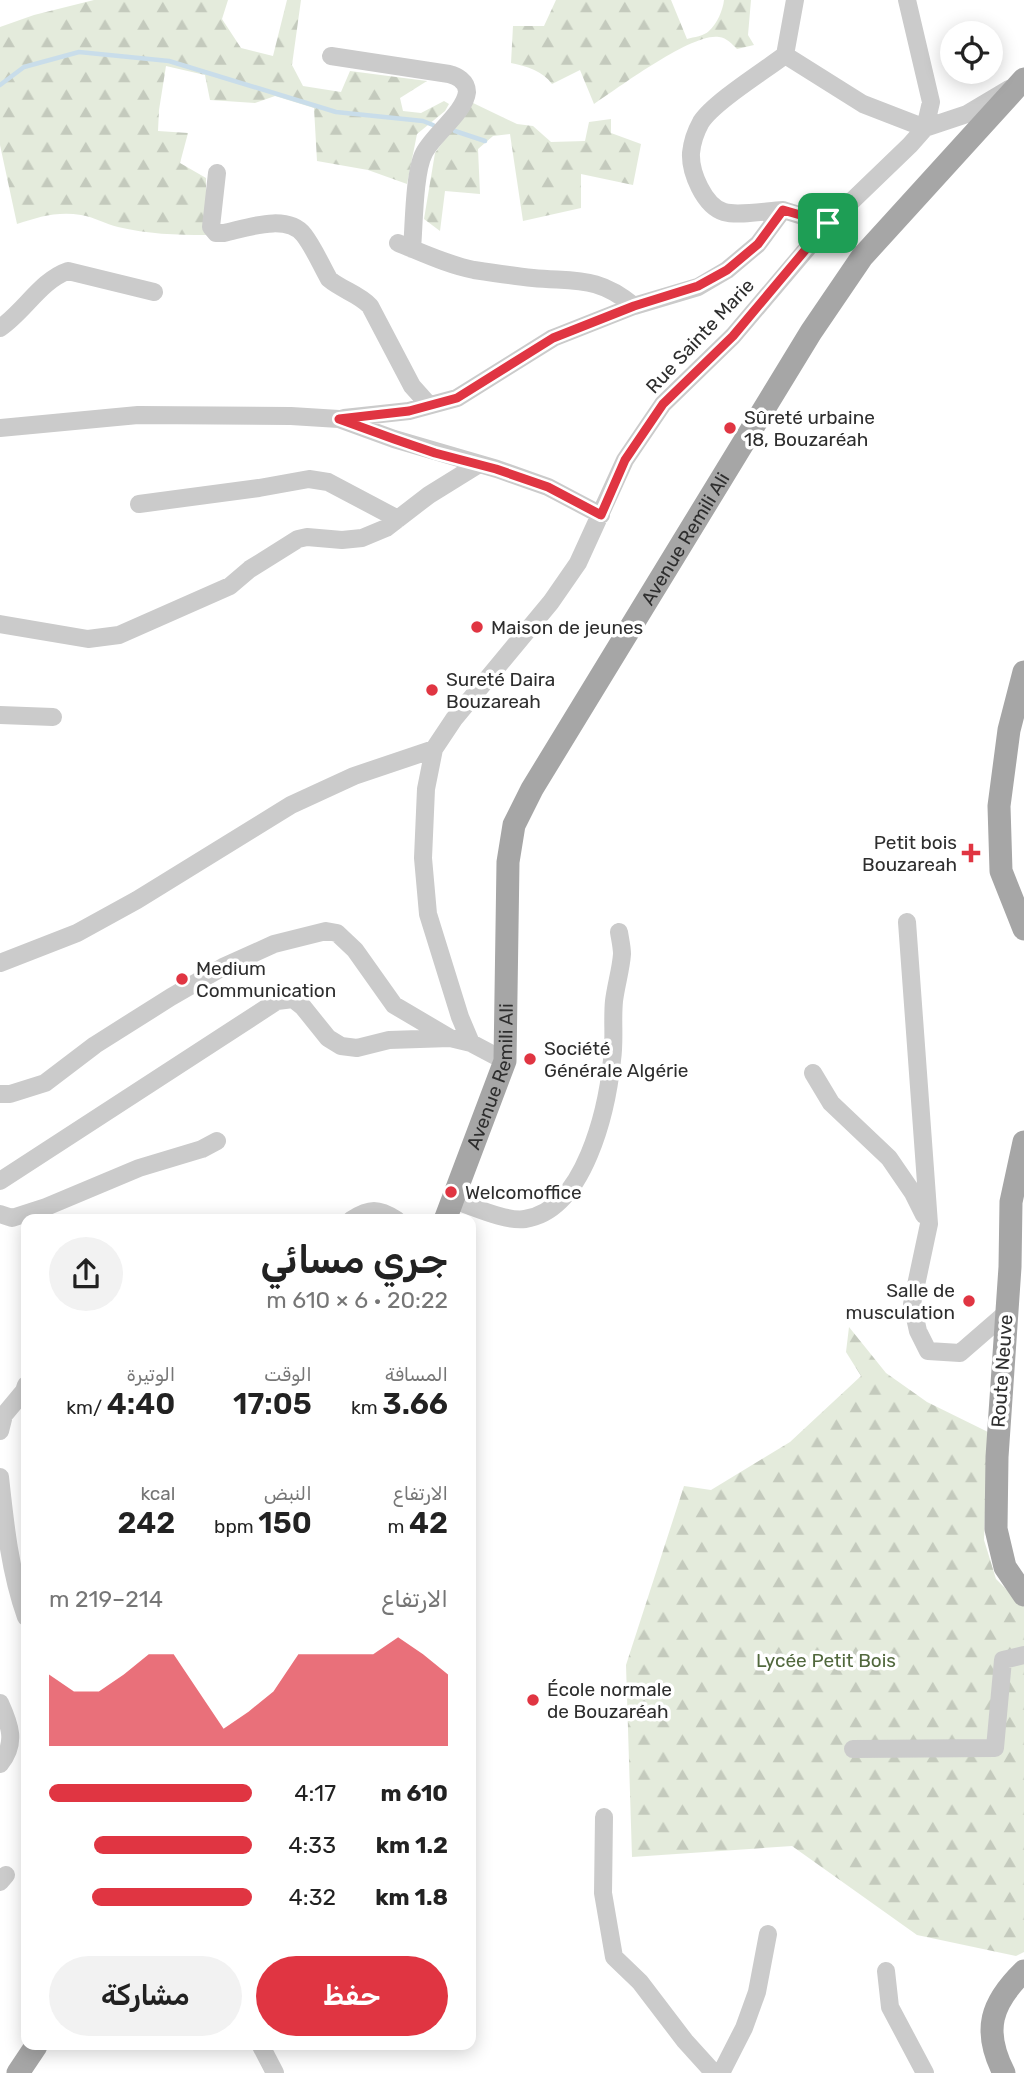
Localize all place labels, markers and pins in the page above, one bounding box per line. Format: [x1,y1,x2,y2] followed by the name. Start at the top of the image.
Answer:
[798,193,858,253] pin
[744,406,875,451] place label: Sûreté urbaine 18, Bouzaréah
[722,420,738,436] marker: Sûreté urbaine 18, Bouzaréah
[491,616,643,639] place label: Maison de jeunes
[469,619,485,635] marker: Maison de jeunes
[446,668,555,713] place label: Sureté Daira Bouzareah
[424,682,440,698] marker: Sureté Daira Bouzareah
[862,831,957,876] place label: Petit bois Bouzareah
[963,845,979,861] marker: Petit bois Bouzareah
[196,957,336,1002] place label: Medium Communication
[174,971,190,987] marker: Medium Communication
[544,1037,688,1082] place label: Société Générale Algérie
[522,1051,538,1067] marker: Société Générale Algérie
[465,1181,582,1204] place label: Welcomoffice
[443,1184,459,1200] marker: Welcomoffice
[846,1279,955,1324] place label: Salle de musculation
[961,1293,977,1309] marker: Salle de musculation
[547,1678,672,1723] place label: École normale de Bouzaréah
[525,1692,541,1708] marker: École normale de Bouzaréah

